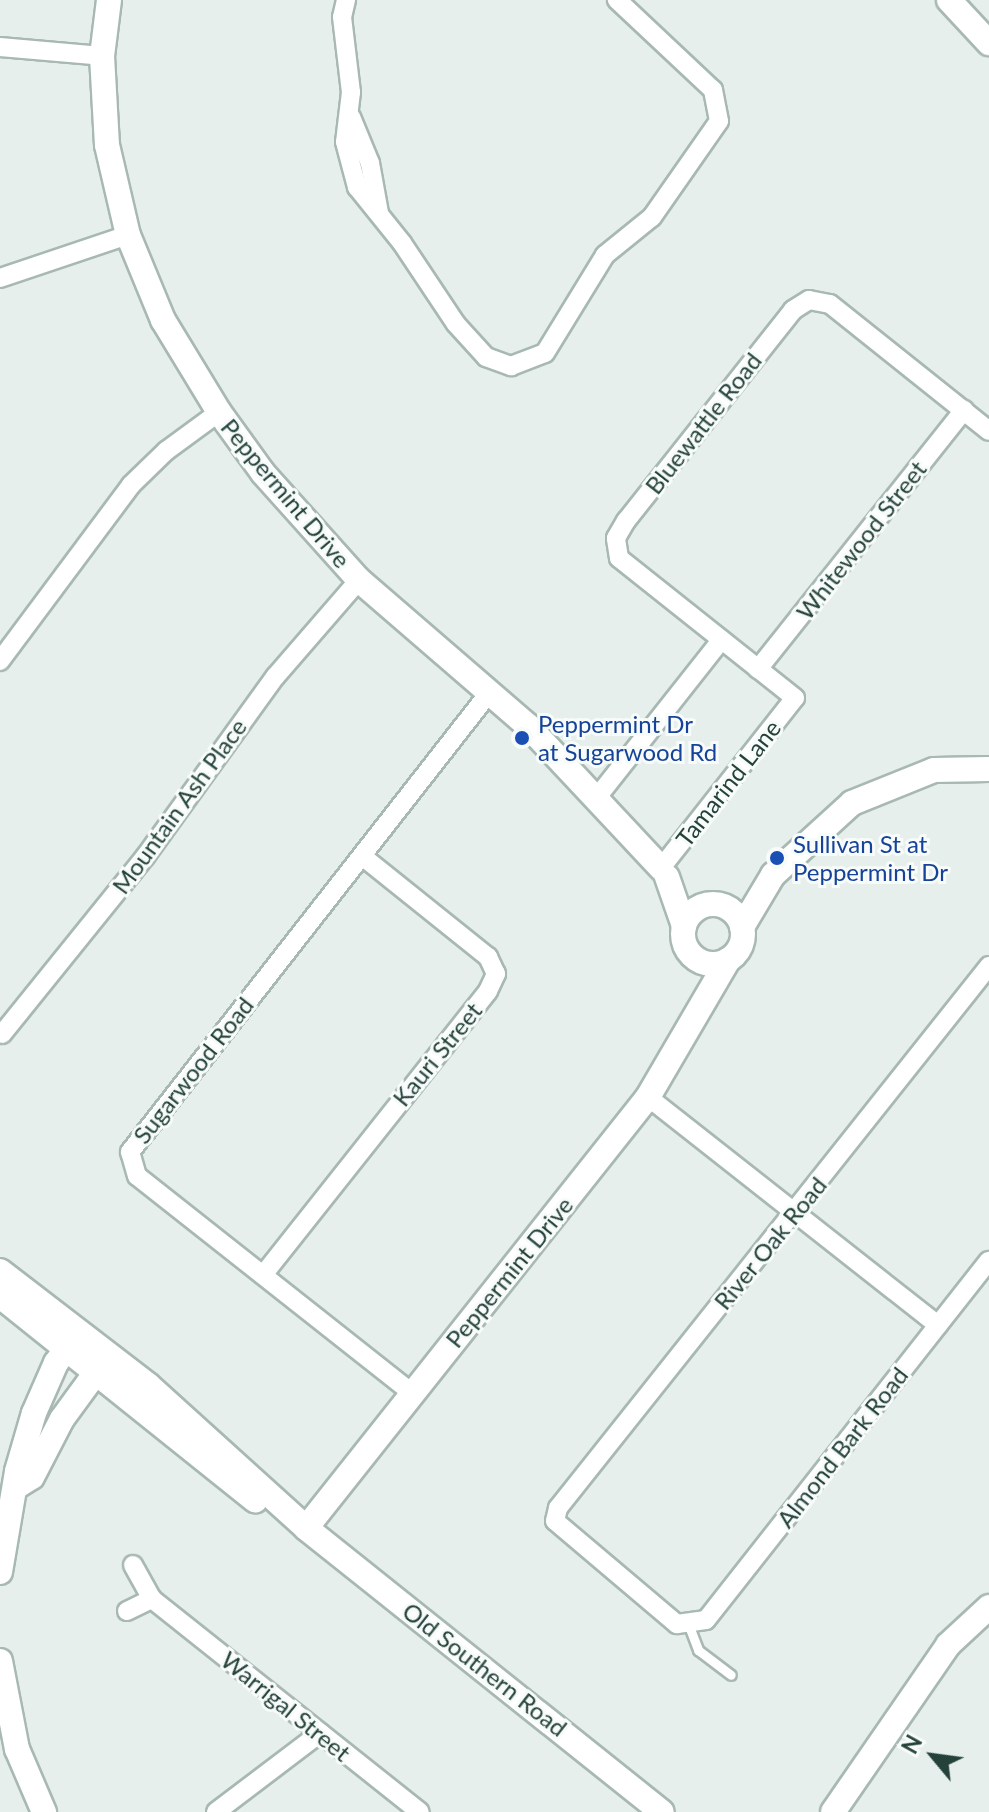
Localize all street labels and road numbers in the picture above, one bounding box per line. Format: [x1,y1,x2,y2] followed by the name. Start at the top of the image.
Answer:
[639,347,767,499] street label: Bluewattle Road
[215,413,357,573] street label: Peppermint Drive
[790,455,932,625] street label: Whitewood Street
[106,713,252,899] street label: Mountain Ash Place
[670,714,786,852] street label: Tamarind Lane
[127,991,259,1149] street label: Sugarwood Road
[386,996,488,1112] street label: Kauri Street
[708,1171,832,1315] street label: River Oak Road
[439,1191,579,1353] street label: Peppermint Drive
[770,1361,914,1533] street label: Almond Bark Road
[397,1596,573,1742] street label: Old Southern Road
[216,1645,356,1767] street label: Warrigal Street

